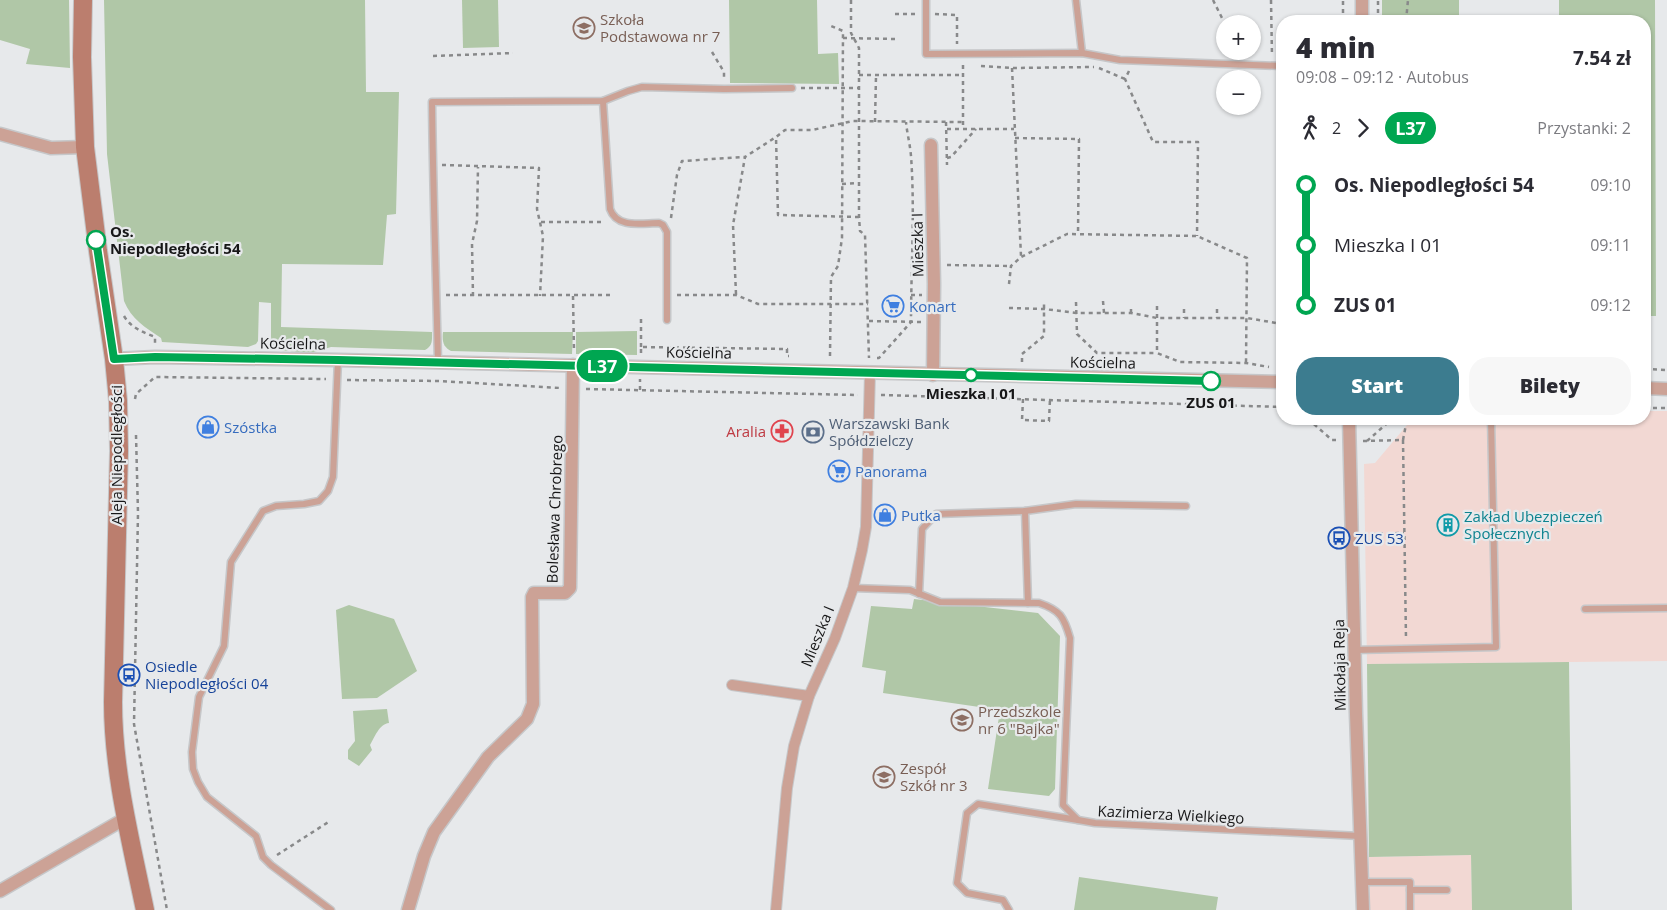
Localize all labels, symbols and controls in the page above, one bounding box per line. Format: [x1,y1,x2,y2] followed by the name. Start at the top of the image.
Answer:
[600,9,720,46] place label: Szkoła Podstawowa nr 7
[1216,15,1261,115] map controls
[1216,15,1261,60] button: +
[572,16,596,40] school or university icon: Szkoła Podstawowa nr 7
[1296,28,1376,66] text: 4 min
[1573,45,1631,71] text: 7.54 zł
[1296,66,1469,88] text: 09:08 – 09:12 · Autobus
[1216,70,1261,115] button: −
[1296,114,1324,142] icon: walk
[1349,114,1377,142] icon: forward
[1395,116,1426,140] text: L37
[1332,117,1341,139] text: 2
[1537,117,1631,139] text: Przystanki: 2
[1334,172,1534,198] text: Os. Niepodległości 54
[1590,174,1631,196] text: 09:10
[906,213,928,277] street label: Mieszka I
[110,221,241,258] place label: Os. Niepodległości 54
[86,230,106,250] marker: Os. Niepodległości 54
[1334,232,1442,258] text: Mieszka I 01
[1590,234,1631,256] text: 09:11
[1334,292,1397,318] text: ZUS 01
[881,294,905,318] supermarket icon: Konart
[1590,294,1631,316] text: 09:12
[909,296,956,316] place label: Konart
[260,332,326,354] street label: Kościelna
[666,341,732,363] street label: Kościelna
[573,350,631,382] line badge: L37
[1070,351,1136,373] street label: Kościelna
[587,354,617,378] text: L37
[1296,357,1459,415] button: Start
[1469,357,1631,415] button: Bilety
[964,368,978,382] marker: Mieszka I 01
[1201,371,1221,391] marker: ZUS 01
[926,383,1016,403] place label: Mieszka I 01
[106,385,126,525] street label: Aleja Niepodległości
[1186,392,1236,412] place label: ZUS 01
[829,413,949,450] place label: Warszawski Bank Spółdzielczy
[196,415,220,439] shop icon: Szóstka
[224,417,277,437] place label: Szóstka
[770,419,794,443] pharmacy icon: Aralia
[801,420,825,444] bank icon: Warszawski Bank Spółdzielczy
[726,421,766,441] place label: Aralia
[541,434,567,584] street label: Bolesława Chrobrego
[827,459,851,483] supermarket icon: Panorama
[855,461,927,481] place label: Panorama
[873,503,897,527] shop icon: Putka
[901,505,941,525] place label: Putka
[1464,506,1603,543] place label: Zakład Ubezpieczeń Społecznych
[1436,513,1460,537] building icon: Zakład Ubezpieczeń Społecznych
[1327,526,1351,550] bus stop icon: ZUS 53
[1355,528,1404,548] place label: ZUS 53
[796,602,838,670] street label: Mieszka I
[1328,619,1350,711] street label: Mikołaja Reja
[145,656,269,693] place label: Osiedle Niepodległości 04
[117,663,141,687] bus stop icon: Osiedle Niepodległości 04
[978,701,1061,738] place label: Przedszkole nr 6 "Bajka"
[950,708,974,732] school or university icon: Przedszkole nr 6 "Bajka"
[900,758,968,795] place label: Zespół Szkół nr 3
[872,765,896,789] school or university icon: Zespół Szkół nr 3
[1097,800,1245,828] street label: Kazimierza Wielkiego

